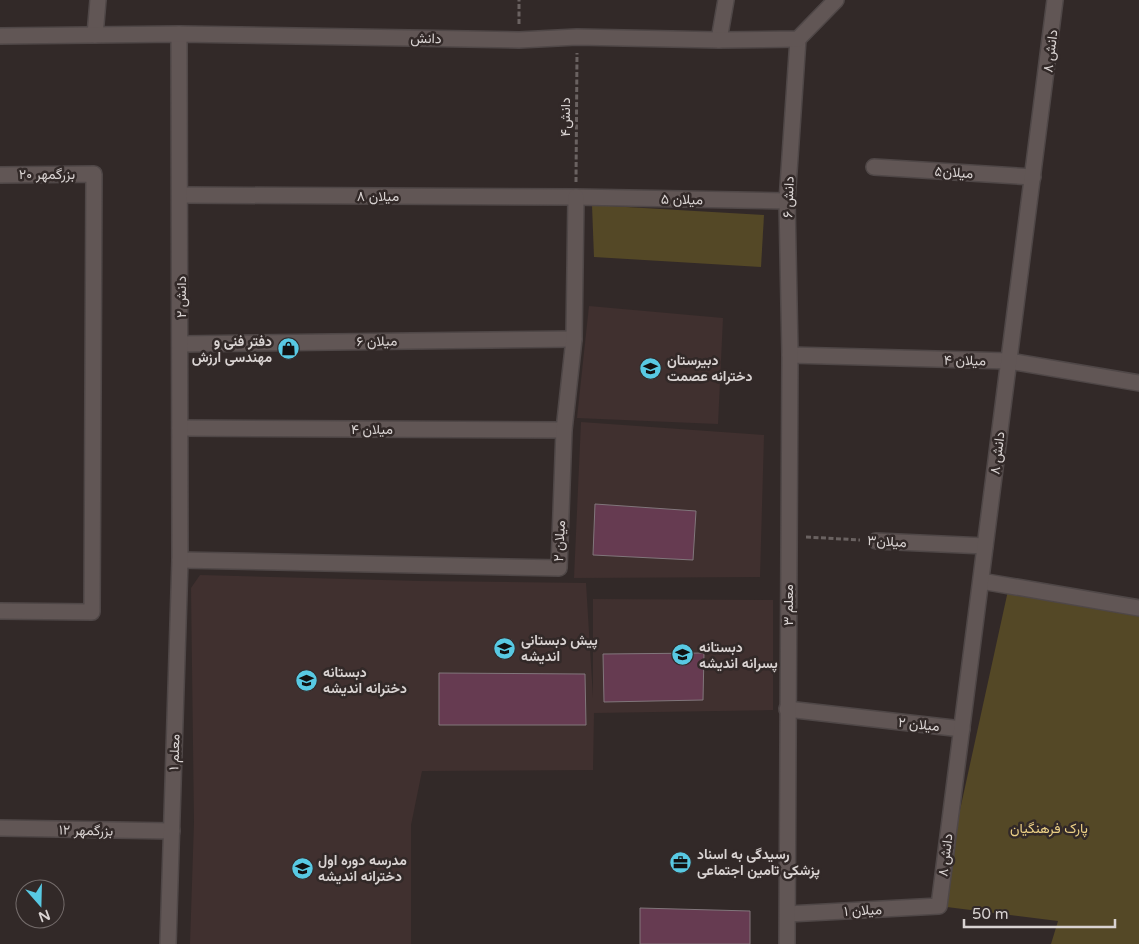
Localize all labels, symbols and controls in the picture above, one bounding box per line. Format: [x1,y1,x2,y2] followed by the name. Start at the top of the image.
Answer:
[1039,28,1062,74] street label: دانش ۸
[410,30,442,47] street label: دانش
[557,97,574,137] street label: دانش۴
[934,163,974,182] street label: میلان۵
[19,166,75,183] street label: بزرگمهر ۲۰
[779,176,798,218] street label: دانش ۶
[357,188,399,205] street label: میلان ۸
[661,191,703,208] street label: میلان ۵
[173,276,190,318] street label: دانش ۲
[192,333,272,366] place label: دفتر فنی و مهندسی ارزش
[356,333,398,350] street label: میلان ۶
[276,337,300,361] shop icon: دفتر فنی و مهندسی ارزش
[667,352,753,385] place label: دبیرستان دخترانه عصمت
[944,352,986,369] street label: میلان ۴
[639,356,663,380] school or university icon: دبیرستان دخترانه عصمت
[351,421,393,438] street label: میلان ۴
[986,430,1009,476] street label: دانش ۸
[550,520,569,562] street label: میلان ۲
[867,532,907,551] street label: میلان۳
[780,584,797,626] street label: معلم ۳
[521,632,598,665] place label: پیش دبستانی اندیشه
[493,636,517,660] school or university icon: پیش دبستانی اندیشه
[699,639,778,673] place label: دبستانه پسرانه اندیشه
[671,643,695,667] school or university icon: دبستانه پسرانه اندیشه
[323,664,407,697] place label: دبستانه دخترانه اندیشه
[295,668,319,692] school or university icon: دبستانه دخترانه اندیشه
[897,714,940,735] street label: میلان ۲
[165,733,184,771] street label: معلم ۱
[1010,820,1088,838] park label: پارک فرهنگیان
[59,822,113,839] street label: بزرگمهر ۱۲
[934,832,957,878] street label: دانش ۸
[697,846,820,880] place label: رسیدگی به اسناد پزشکی تامین اجتماعی
[669,850,693,874] office icon: رسیدگی به اسناد پزشکی تامین اجتماعی
[318,852,407,885] place label: مدرسه دوره اول دخترانه اندیشه
[290,856,314,880] school or university icon: مدرسه دوره اول دخترانه اندیشه
[15,879,65,929] north arrow
[964,896,1115,928] scale bar
[844,901,883,920] street label: میلان ۱
[972,905,1009,923] text: 50 m
[36,906,52,926] text: N

